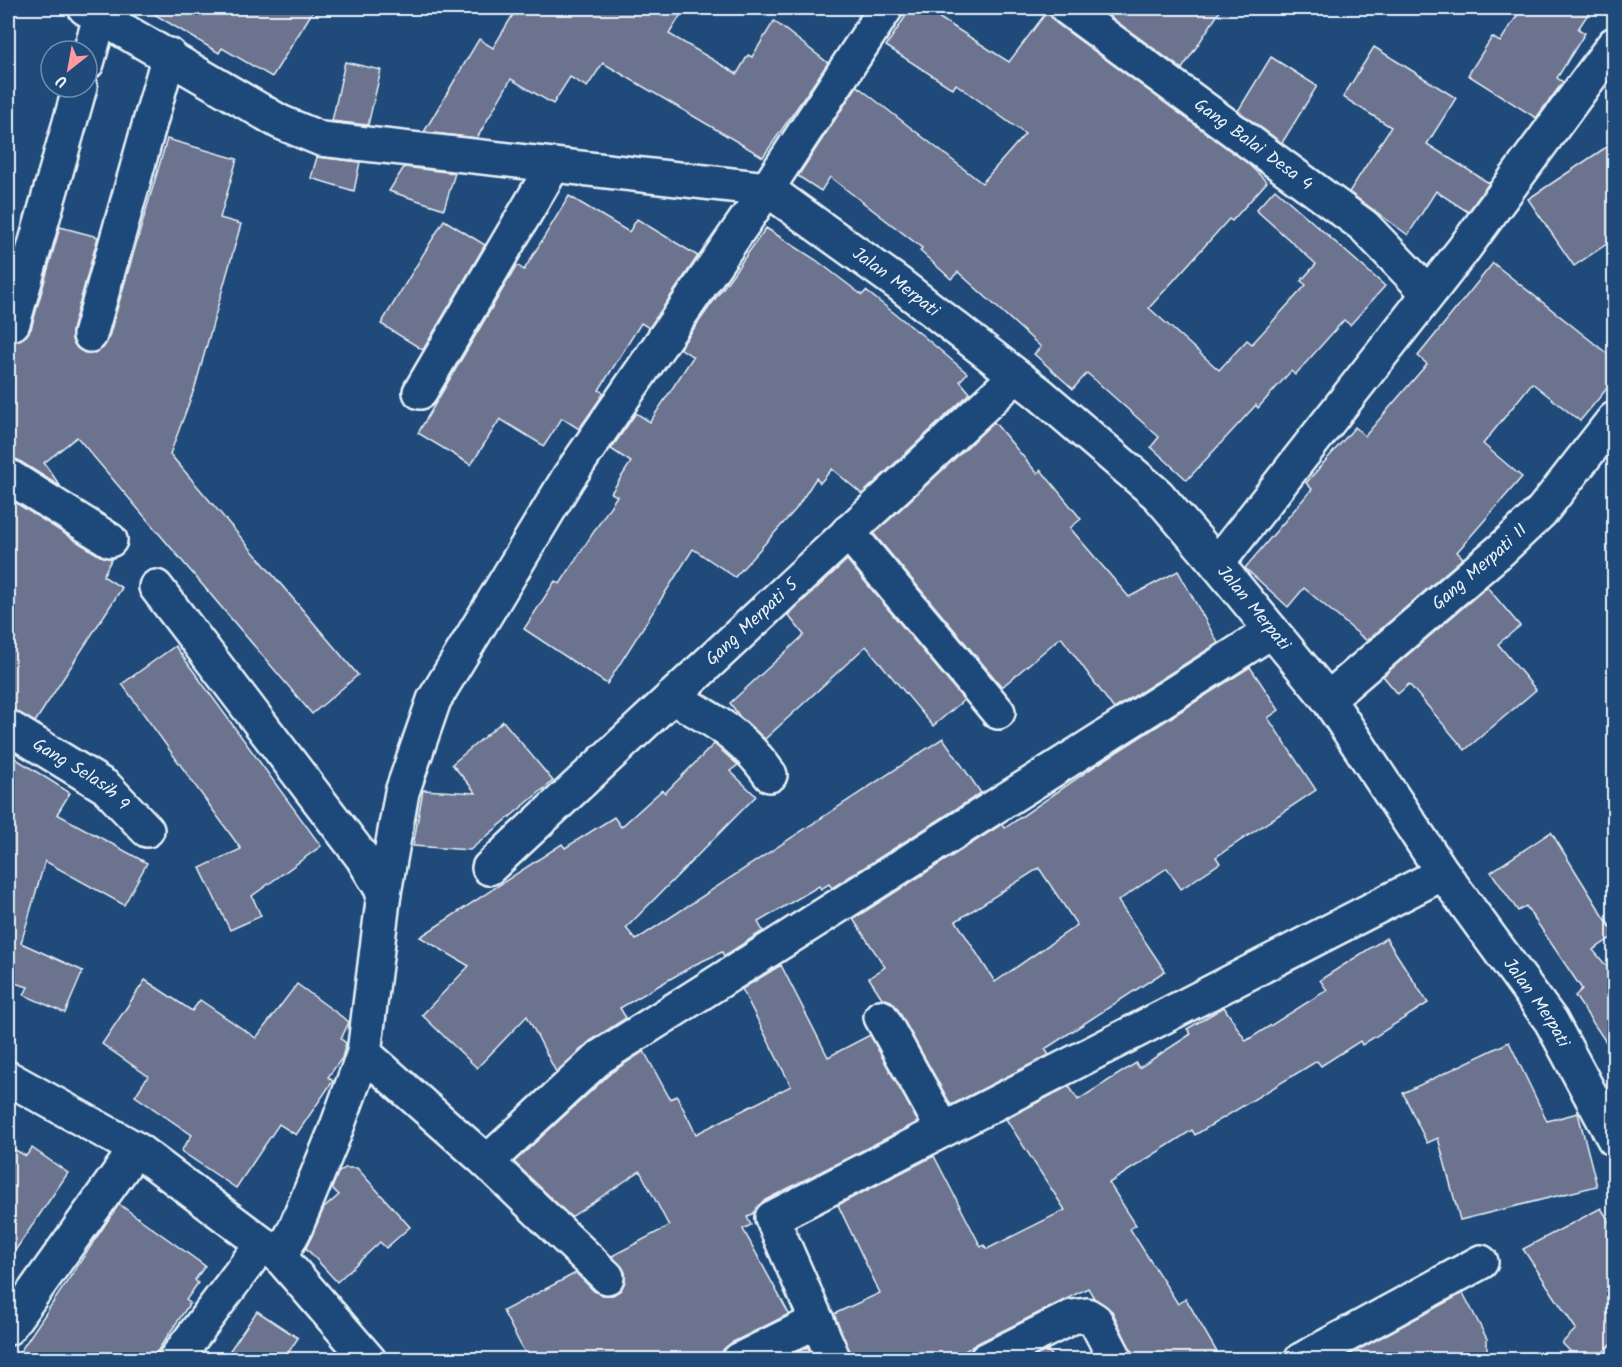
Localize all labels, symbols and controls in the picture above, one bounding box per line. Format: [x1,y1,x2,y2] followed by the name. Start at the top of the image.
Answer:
[39,39,99,99] north arrow
[51,67,73,94] text: U
[1187,91,1319,198] street label: Gang Balai Desa 4
[846,240,946,325] street label: Jalan Merpati
[1425,517,1535,618] street label: Gang Merpati II
[1209,559,1298,658] street label: Jalan Merpati
[699,570,806,673] street label: Gang Merpati 5
[26,731,136,818] street label: Gang Selasih 9
[1495,952,1578,1054] street label: Jalan Merpati

